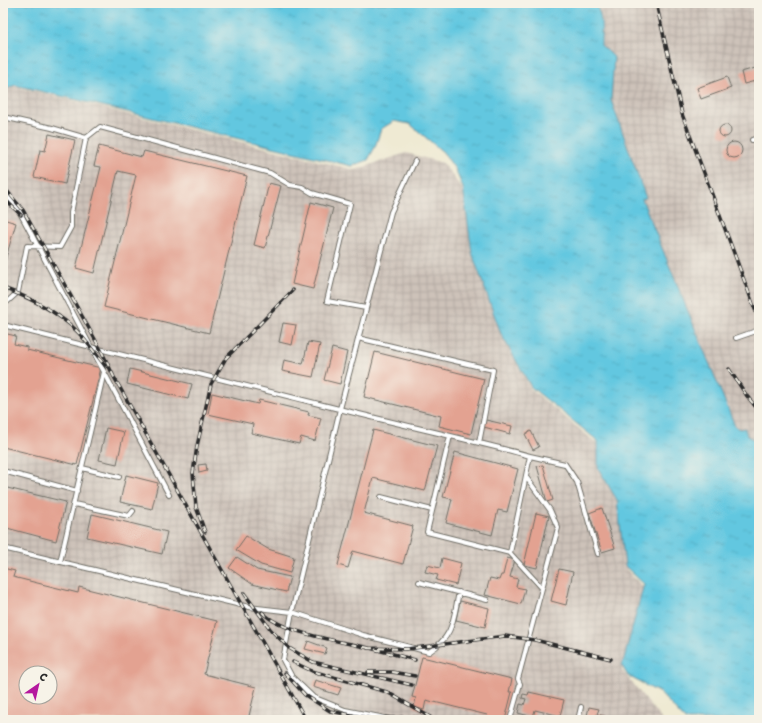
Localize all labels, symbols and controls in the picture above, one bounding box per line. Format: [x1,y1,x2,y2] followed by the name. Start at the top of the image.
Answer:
[18,665,58,705] north arrow
[36,669,51,685] text: С

